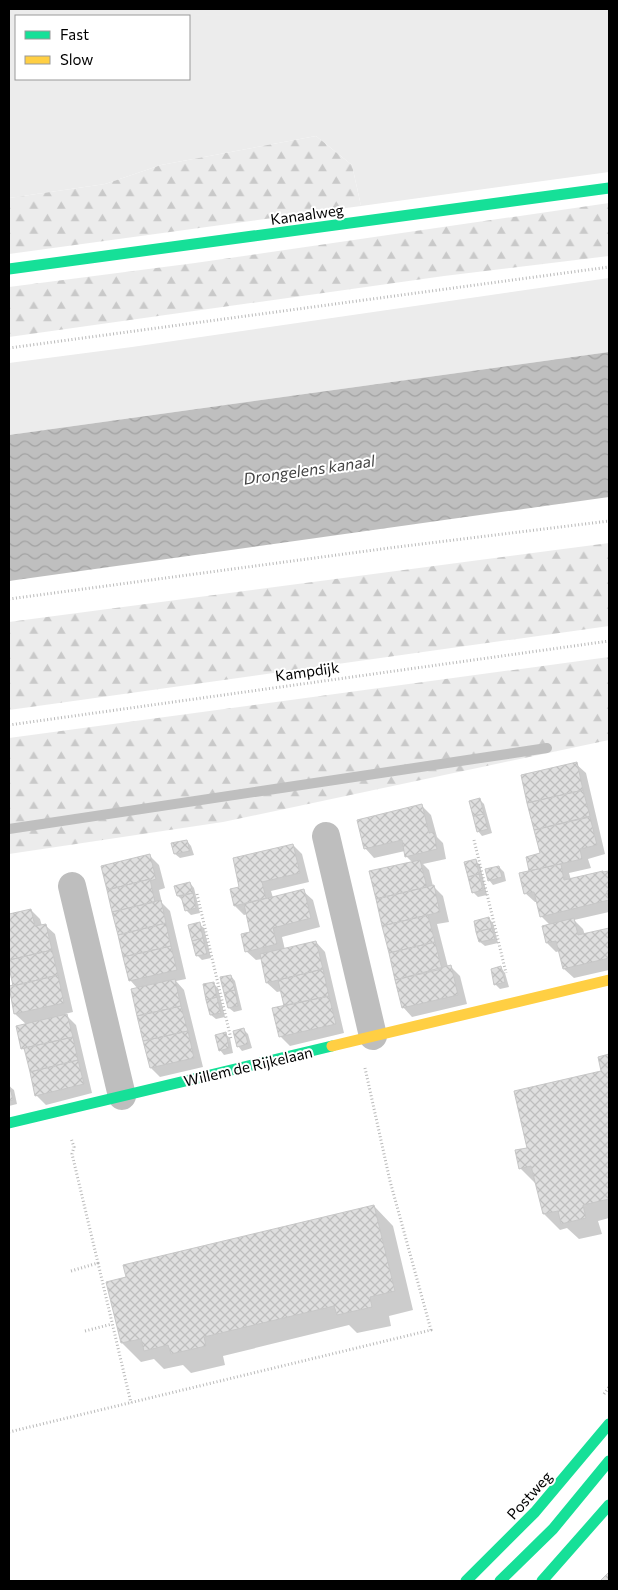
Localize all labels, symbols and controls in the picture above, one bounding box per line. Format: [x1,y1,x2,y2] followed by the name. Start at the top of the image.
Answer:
[15,15,190,80] legend
[60,25,89,43] text: Fast
[60,50,93,68] text: Slow
[269,200,345,228] street label: Kanaalweg
[242,450,377,488] water label: Drongelens kanaal
[274,658,340,684] street label: Kampdijk
[182,1042,314,1090] street label: Willem de Rijkelaan
[503,1467,555,1523] street label: Postweg

